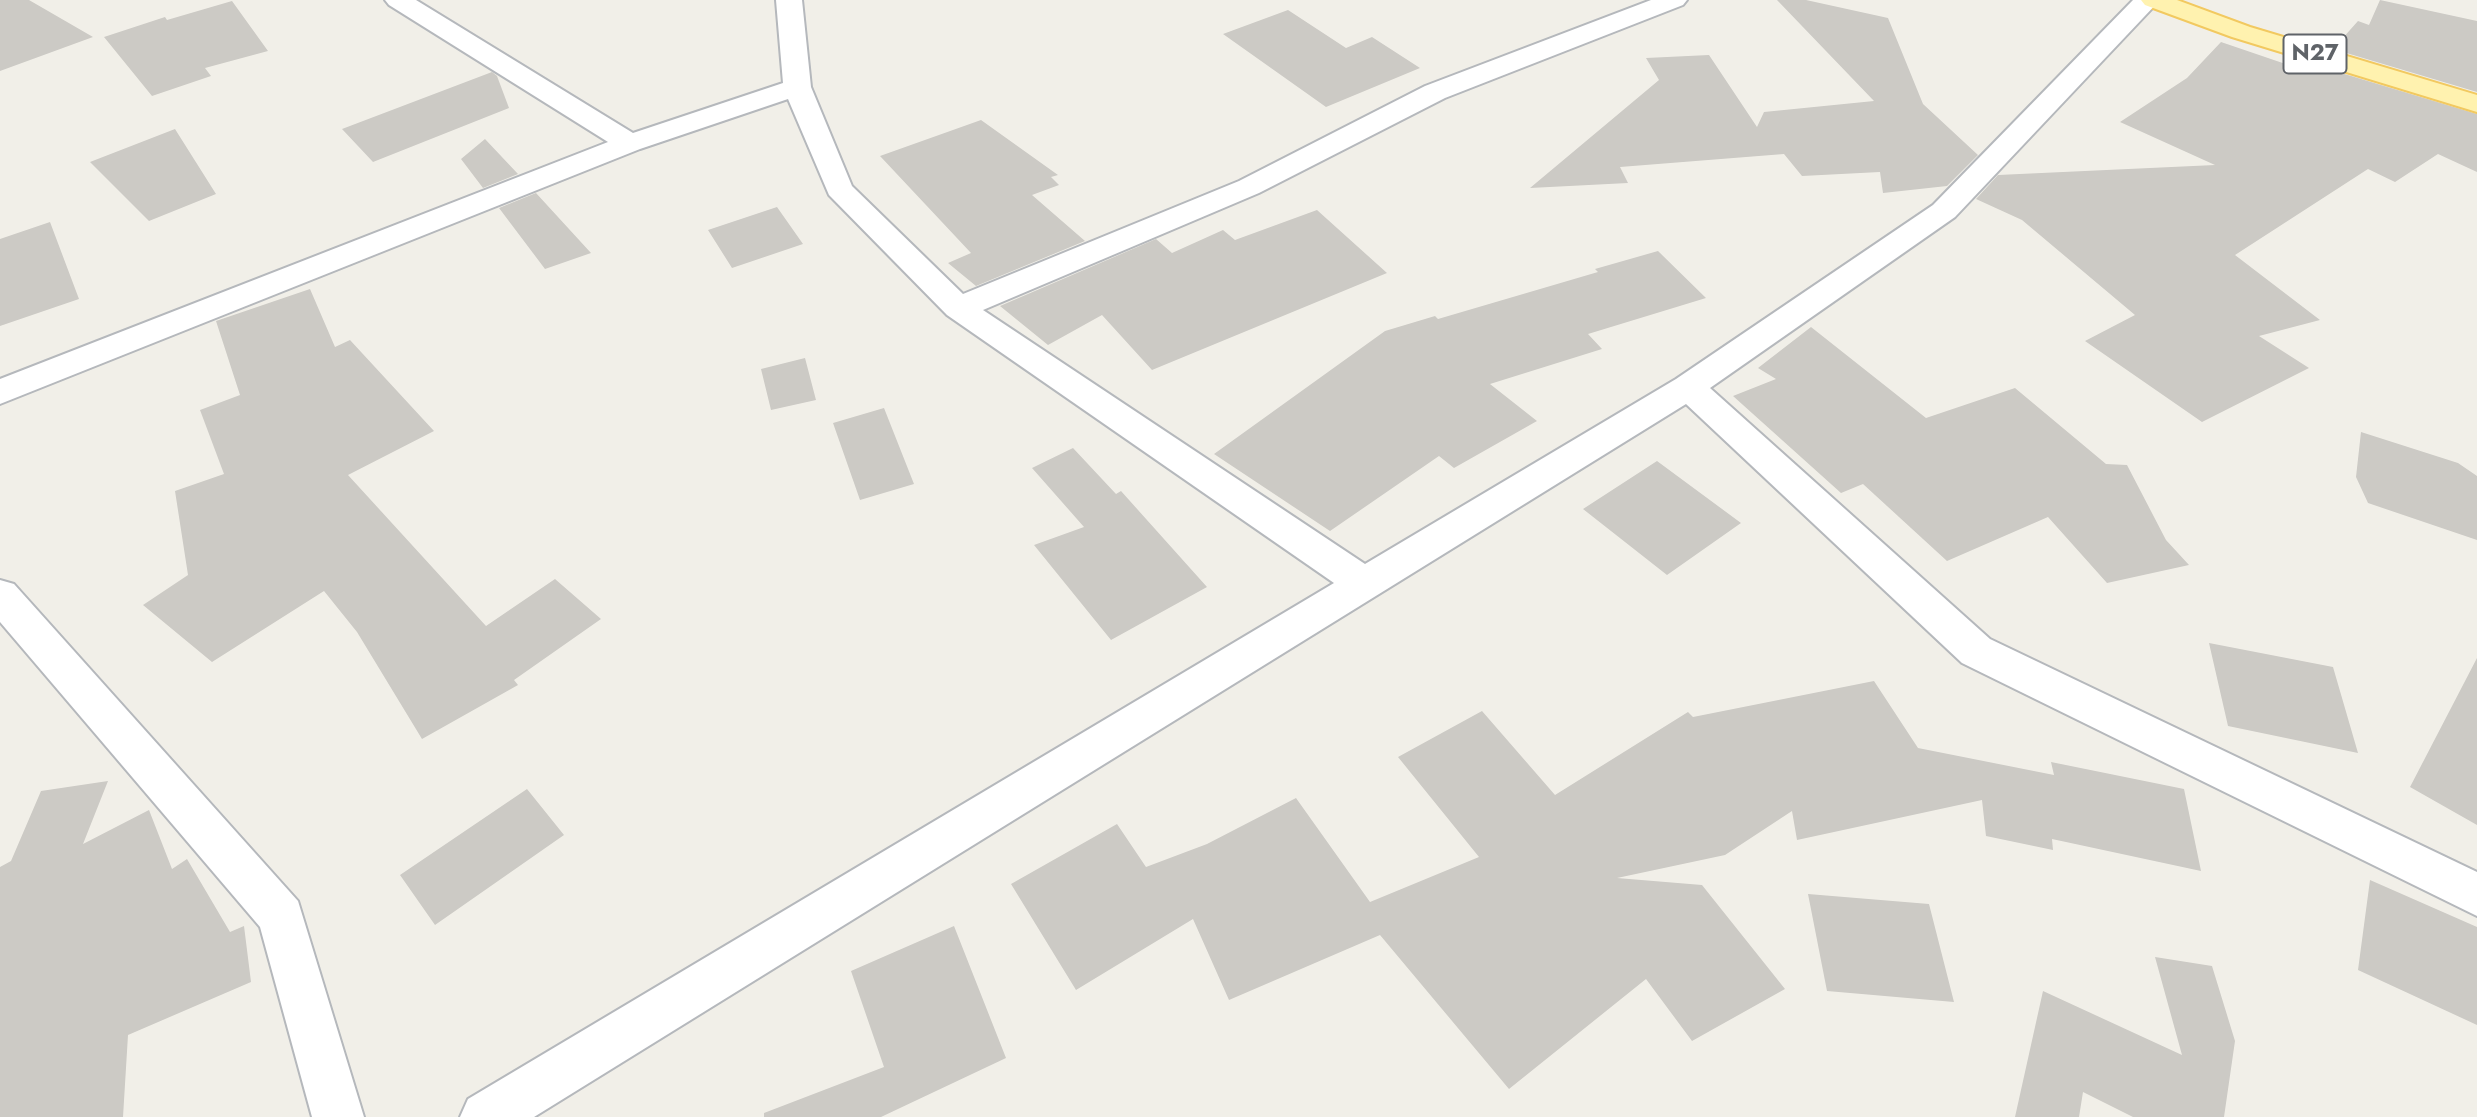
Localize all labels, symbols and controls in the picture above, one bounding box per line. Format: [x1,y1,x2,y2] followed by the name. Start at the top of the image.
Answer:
[2284,34,2346,74] road number: N27

